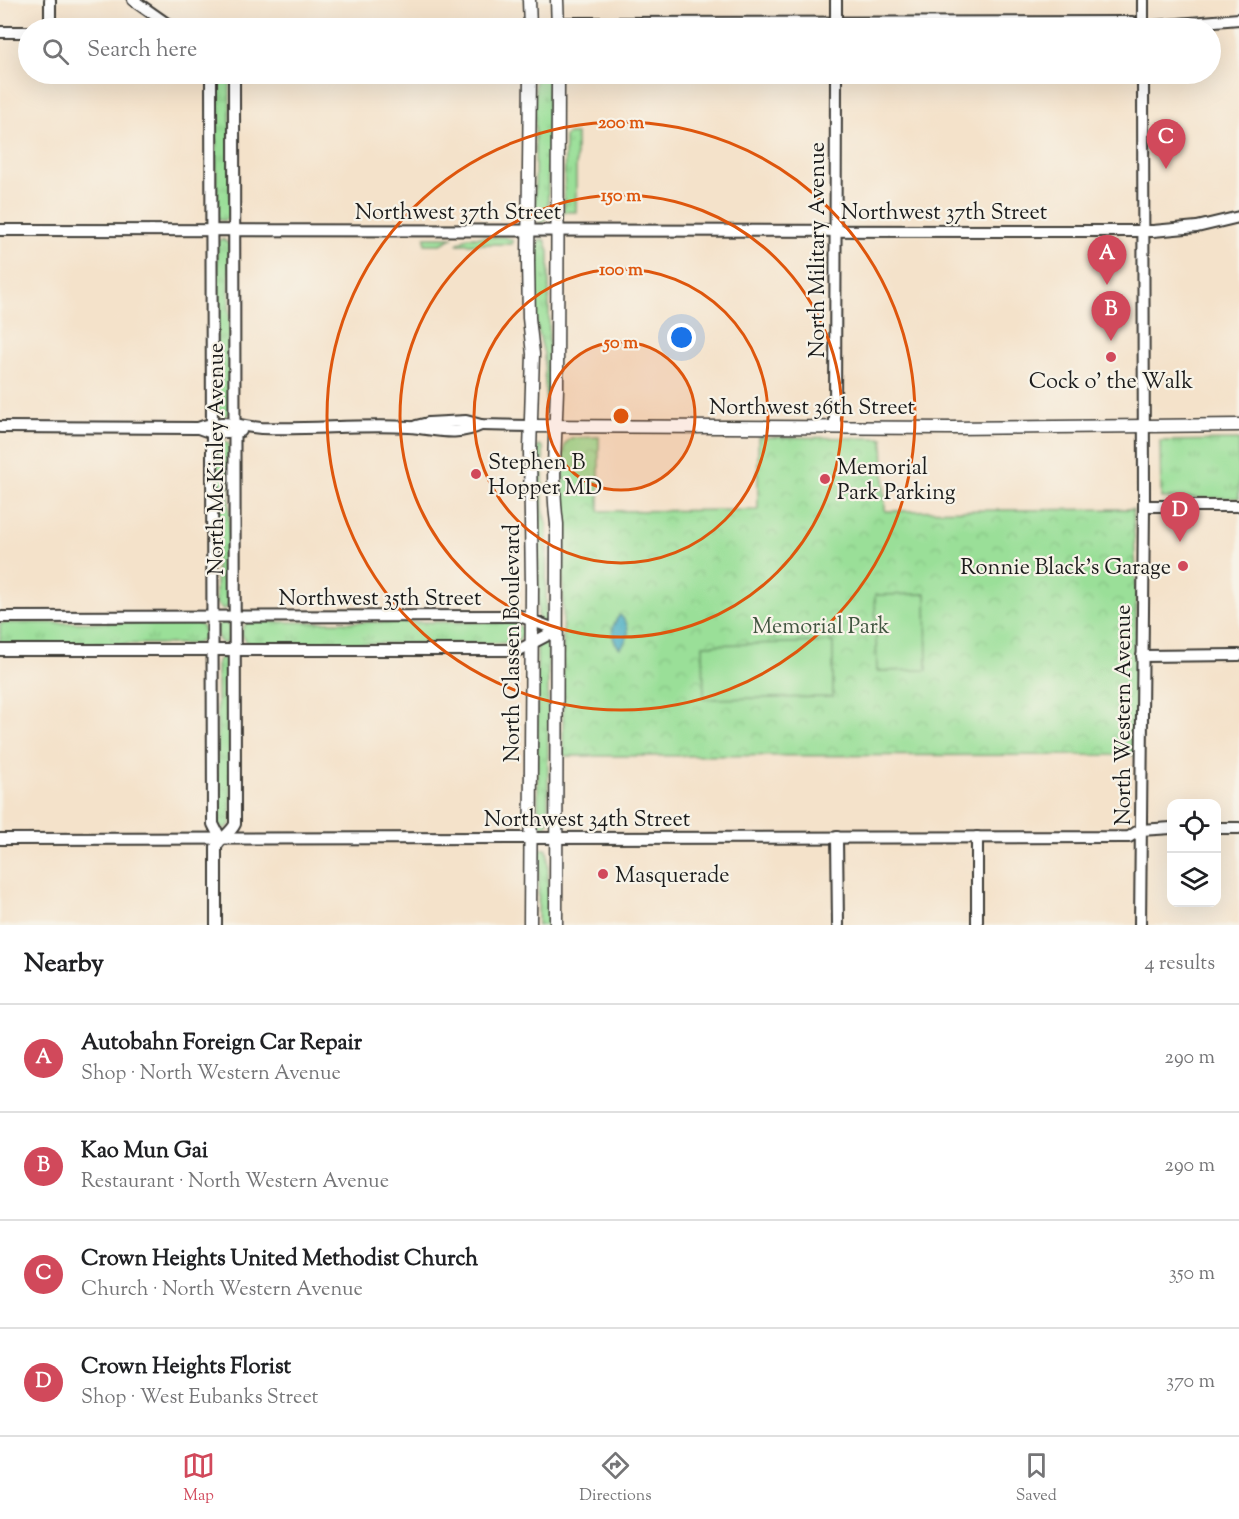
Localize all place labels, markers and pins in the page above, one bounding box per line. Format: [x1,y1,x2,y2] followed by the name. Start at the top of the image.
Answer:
[1146,120,1186,169] pin: C
[1088,236,1126,285] pin: A
[1092,292,1130,341] pin: B
[1104,350,1118,364] marker: Cock o' the Walk
[1029,367,1193,399] place label: Cock o' the Walk
[611,406,631,426] centre of rings
[488,448,602,505] place label: Stephen B Hopper MD
[837,453,956,510] place label: Memorial Park Parking
[469,467,483,481] marker: Stephen B Hopper MD
[818,472,832,486] marker: Memorial Park Parking
[1160,492,1200,542] pin: D
[960,553,1171,585] place label: Ronnie Black's Garage
[1176,559,1190,573] marker: Ronnie Black's Garage
[615,861,730,893] place label: Masquerade
[596,867,610,881] marker: Masquerade

